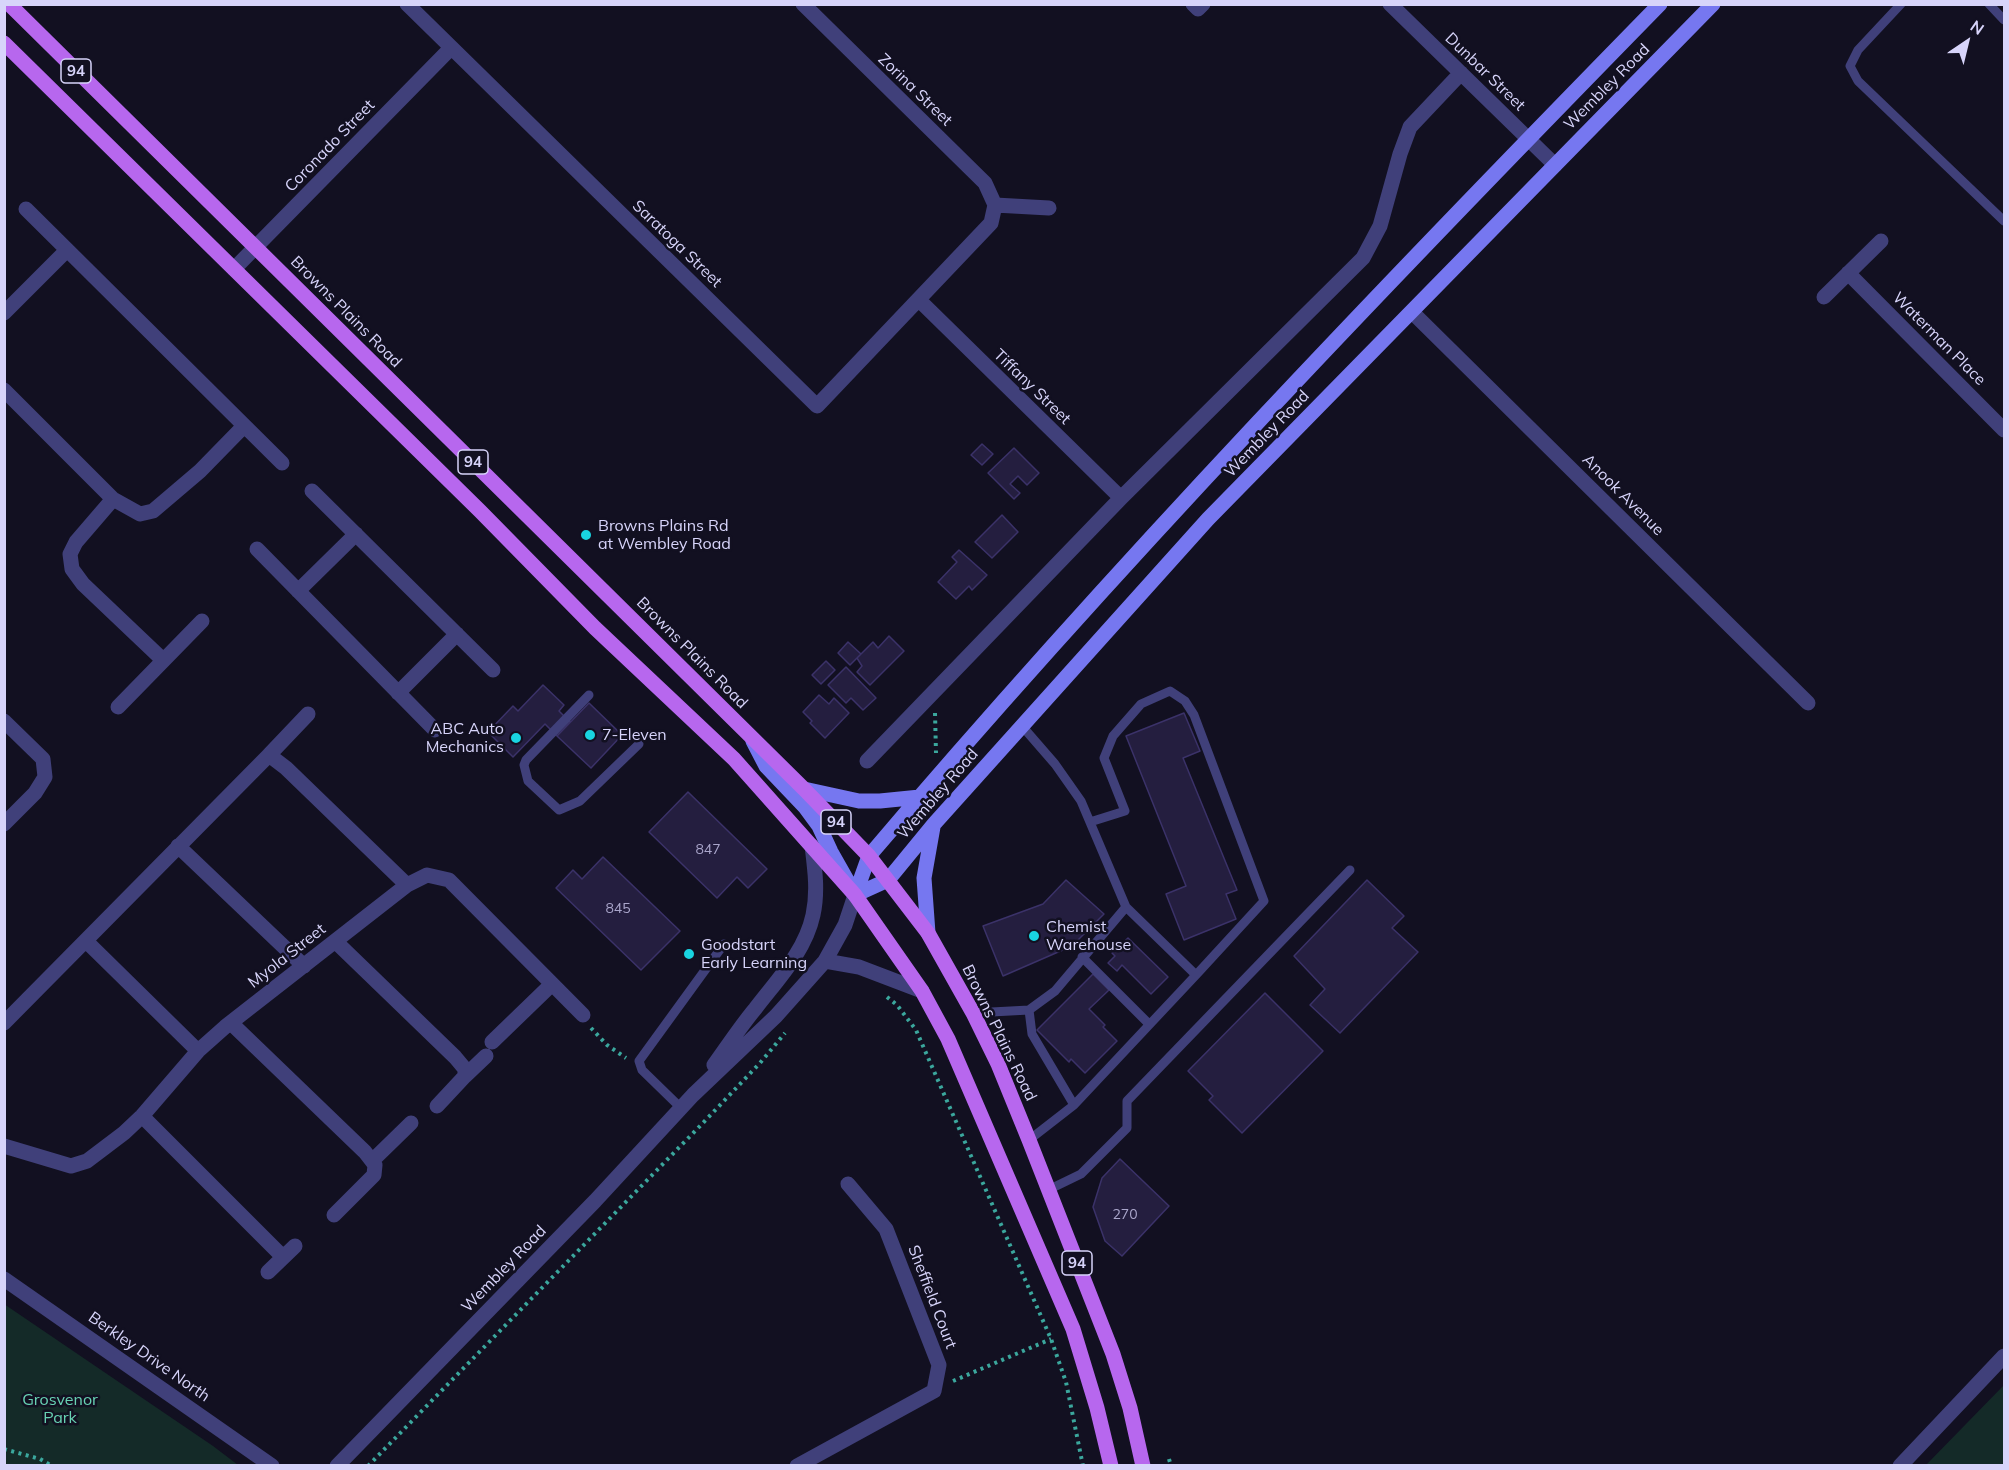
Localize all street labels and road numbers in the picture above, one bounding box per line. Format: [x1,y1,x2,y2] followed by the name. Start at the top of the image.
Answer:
[1441,29,1529,115] street label: Dunbar Street
[1560,40,1654,134] street label: Wembley Road
[874,50,956,130] street label: Zorina Street
[61,59,91,83] road number: 94
[281,96,379,196] street label: Coronado Street
[628,196,726,292] street label: Saratoga Street
[286,252,406,372] street label: Browns Plains Road
[1888,288,1990,390] street label: Waterman Place
[989,345,1075,429] street label: Tiffany Street
[1221,387,1313,481] street label: Wembley Road
[458,450,488,474] road number: 94
[1578,450,1668,540] street label: Anook Avenue
[632,593,752,713] street label: Browns Plains Road
[894,745,982,843] street label: Wembley Road
[821,810,851,834] road number: 94
[244,920,330,992] street label: Myola Street
[958,962,1040,1104] street label: Browns Plains Road
[458,1222,550,1316] street label: Wembley Road
[903,1243,961,1351] street label: Sheffield Court
[1062,1251,1092,1275] road number: 94
[85,1308,213,1406] street label: Berkley Drive North

